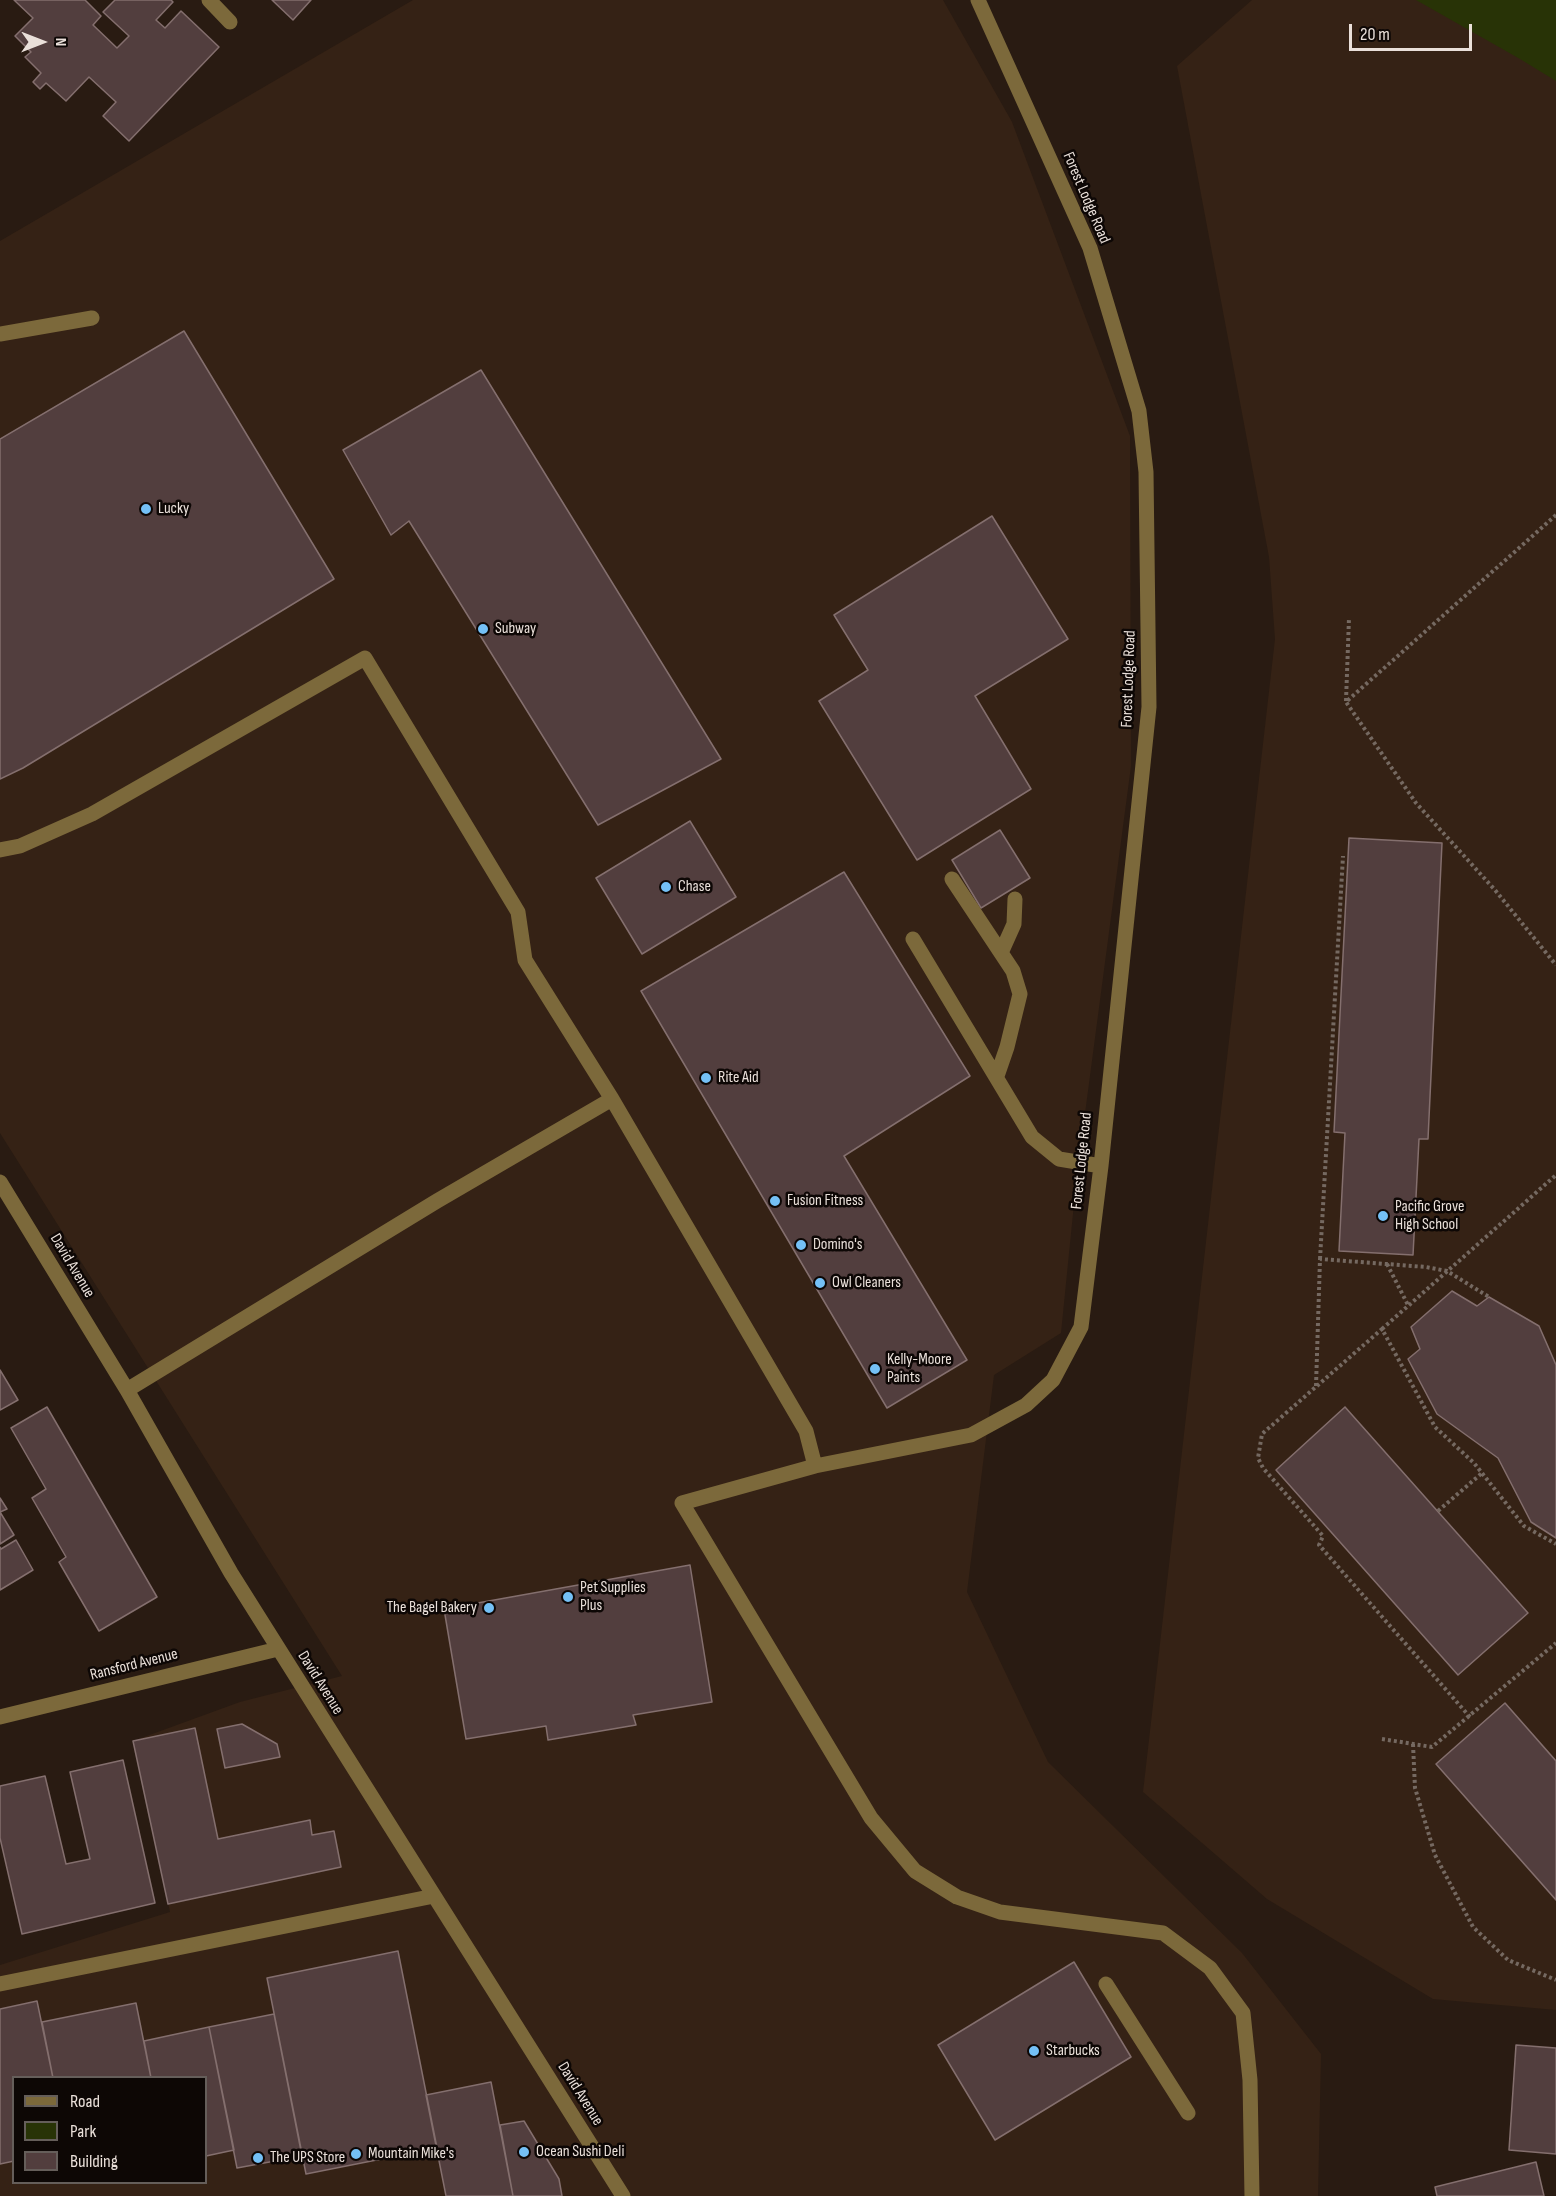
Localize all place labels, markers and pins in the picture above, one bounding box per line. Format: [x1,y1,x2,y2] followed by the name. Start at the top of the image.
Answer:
[158,499,189,519] place label: Lucky
[139,502,153,516] marker: Lucky
[495,619,536,639] place label: Subway
[476,622,490,636] marker: Subway
[678,877,711,897] place label: Chase
[659,880,673,894] marker: Chase
[718,1068,759,1088] place label: Rite Aid
[699,1071,713,1085] marker: Rite Aid
[787,1191,863,1211] place label: Fusion Fitness
[768,1194,782,1208] marker: Fusion Fitness
[1395,1197,1464,1235] place label: Pacific Grove High School
[1376,1209,1390,1223] marker: Pacific Grove High School
[813,1235,863,1255] place label: Domino's
[794,1238,808,1252] marker: Domino's
[832,1273,901,1293] place label: Owl Cleaners
[813,1276,827,1290] marker: Owl Cleaners
[887,1350,952,1388] place label: Kelly-Moore Paints
[868,1362,882,1376] marker: Kelly-Moore Paints
[580,1578,646,1616] place label: Pet Supplies Plus
[561,1590,575,1604] marker: Pet Supplies Plus
[387,1598,477,1618] place label: The Bagel Bakery
[482,1601,496,1615] marker: The Bagel Bakery
[1046,2041,1100,2061] place label: Starbucks
[1027,2044,1041,2058] marker: Starbucks
[536,2142,624,2162] place label: Ocean Sushi Deli
[368,2144,454,2164] place label: Mountain Mike's
[517,2145,531,2159] marker: Ocean Sushi Deli
[349,2147,363,2161] marker: Mountain Mike's
[270,2148,345,2168] place label: The UPS Store
[251,2151,265,2165] marker: The UPS Store

